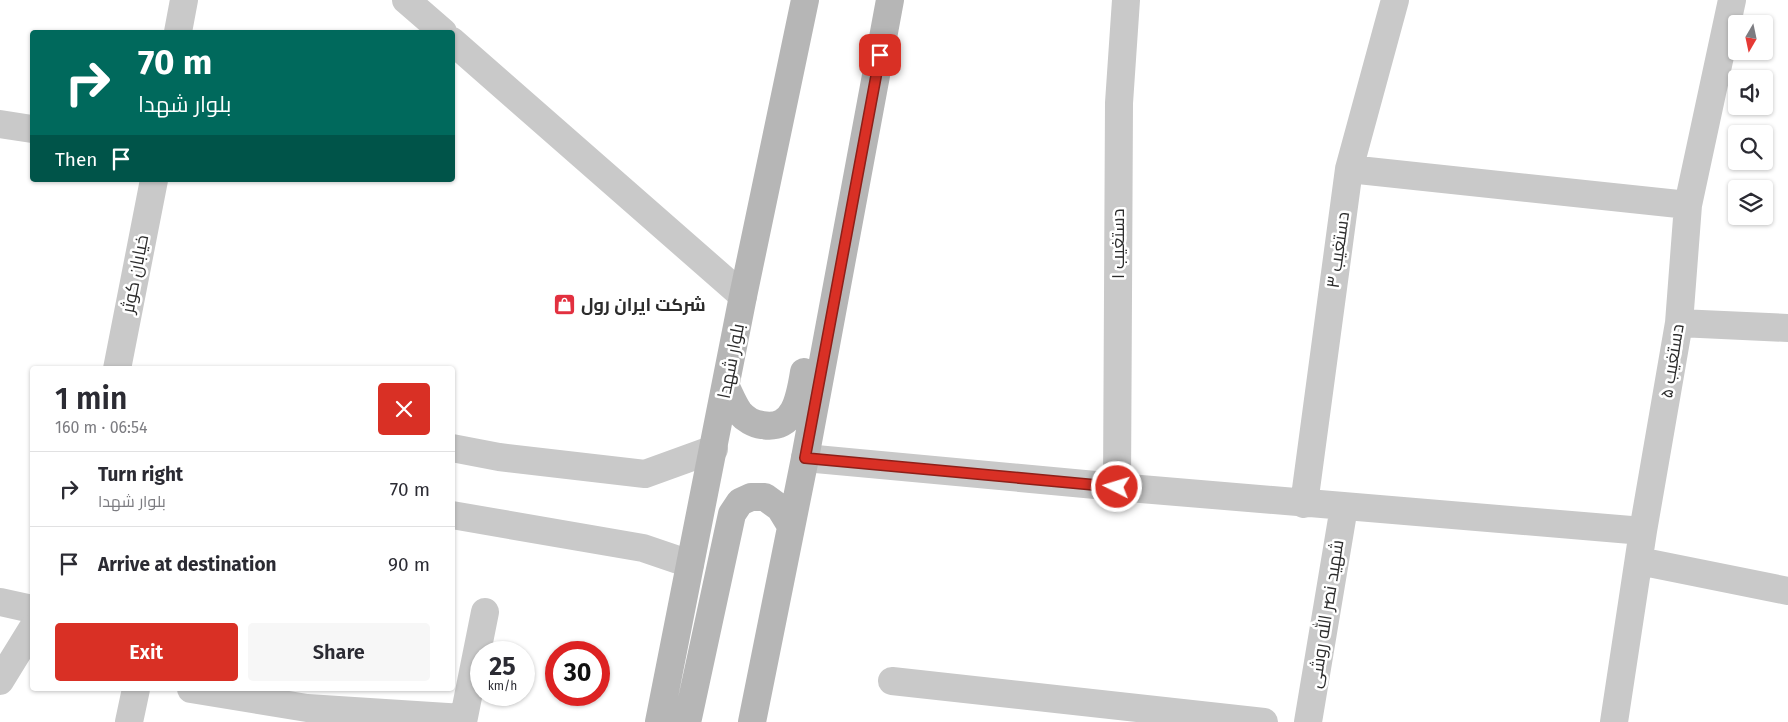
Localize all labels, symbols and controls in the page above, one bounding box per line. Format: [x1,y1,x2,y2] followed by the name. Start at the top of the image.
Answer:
[1728,15,1772,60] north arrow
[1728,15,1773,225] map controls
[859,34,901,76] pin
[138,41,212,83] text: 70 m
[866,41,894,69] icon: arrive
[55,50,120,115] icon: right
[1728,70,1773,115] button: sound
[138,91,231,118] text: بلوار شهدا
[1728,125,1773,170] button: search
[107,145,135,173] icon: arrive
[55,148,97,171] text: Then
[1728,180,1773,225] button: layers
[1107,209,1129,279] street label: دستغیب ۱
[1322,210,1354,290] street label: دستغیب ۳
[116,233,153,316] street label: خیابان کوثر
[553,293,577,317] shop icon: شرکت ایران رول
[581,294,706,316] place label: شرکت ایران رول
[713,321,749,401] street label: بلوار شهدا
[1655,322,1689,400] street label: دستغیب ۵
[55,381,127,417] text: 1 min
[378,383,430,435] button: close
[55,418,148,437] text: 160 m · 06:54
[1090,460,1142,512] position arrow
[98,463,183,486] text: Turn right
[55,475,83,503] icon: right
[390,478,430,501] text: 70 m
[98,492,166,511] text: بلوار شهدا
[1302,538,1349,690] street label: شهید نصر الله روشی
[55,550,83,578] icon: arrive
[98,553,277,576] text: Arrive at destination
[388,553,430,576] text: 90 m
[55,623,238,681] button: Exit
[248,623,430,681] button: Share
[545,641,610,706] speed limit sign: 30
[489,652,516,682] text: 25
[488,679,517,693] text: km/h

